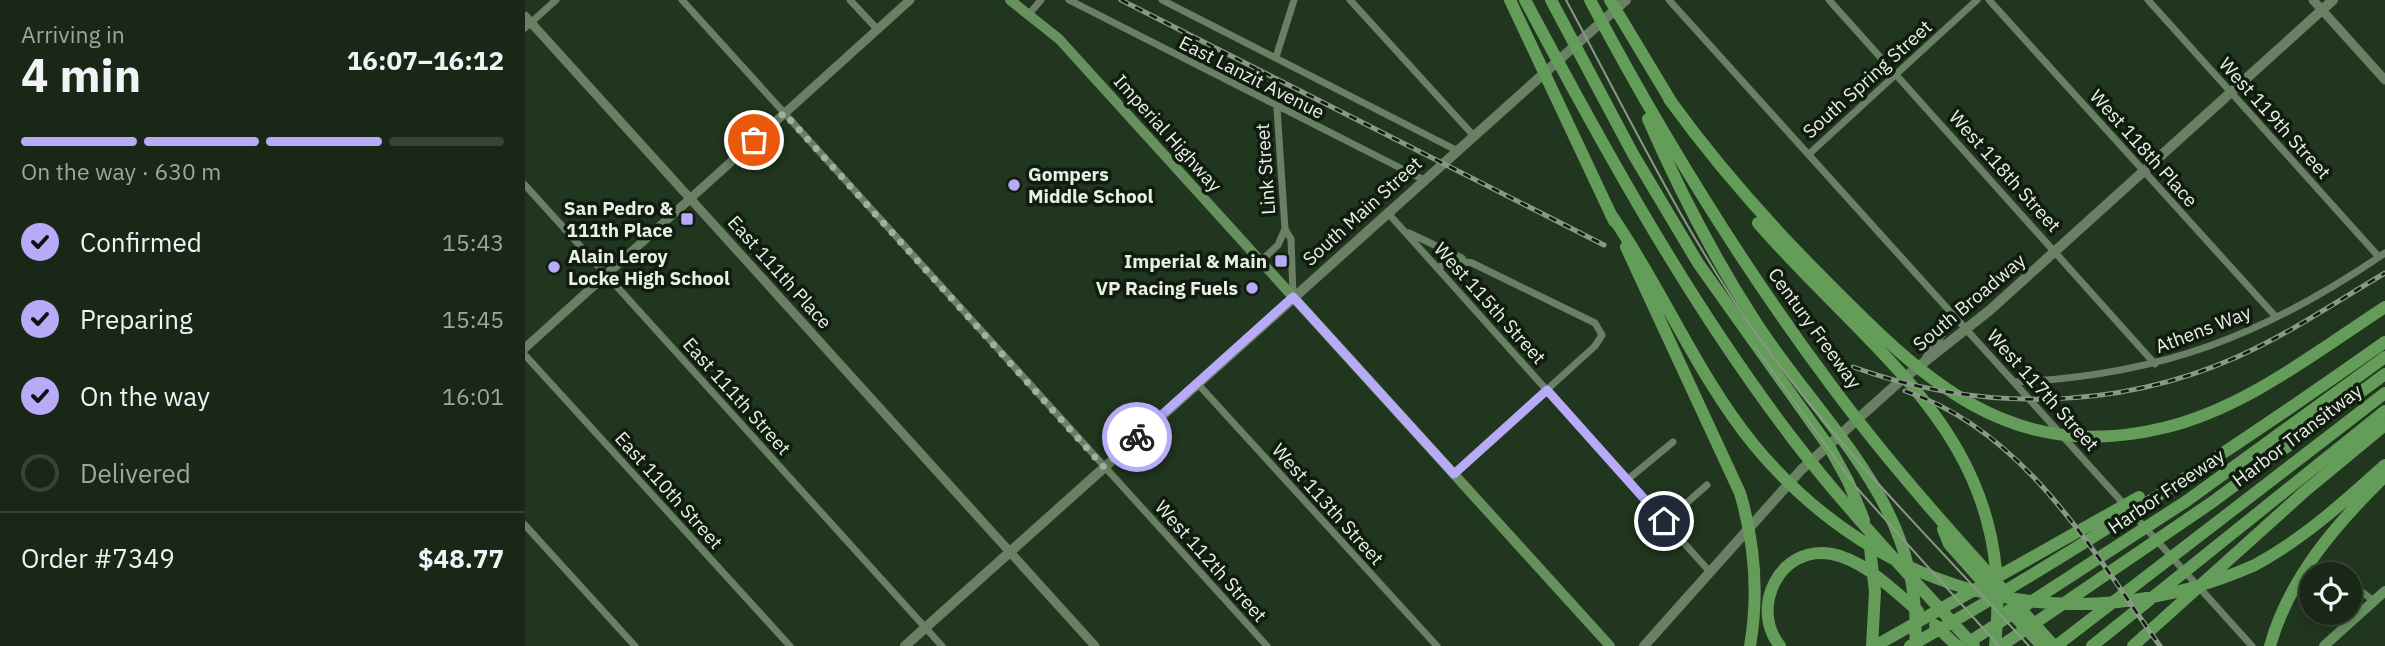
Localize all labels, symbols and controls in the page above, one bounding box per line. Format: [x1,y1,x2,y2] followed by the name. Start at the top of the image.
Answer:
[1797,15,1937,143] street label: South Spring Street
[21,19,125,49] text: Arriving in
[1175,30,1329,124] street label: East Lanzit Avenue
[347,43,504,77] text: 16:07–16:12
[21,45,141,105] text: 4 min
[2214,52,2336,184] street label: West 119th Street
[1109,69,1227,197] street label: Imperial Highway
[2085,84,2203,212] street label: West 118th Place
[1944,105,2066,237] street label: West 118th Street
[724,110,784,170] pin
[735,121,773,159] icon: bag
[1250,122,1280,216] street label: Link Street
[1297,151,1427,271] street label: South Main Street
[21,156,221,186] text: On the way · 630 m
[1028,162,1153,208] place label: Gompers Middle School
[1006,177,1022,193] marker: Gompers Middle School
[564,196,673,242] place label: San Pedro & 111th Place
[723,210,837,334] street label: East 111th Place
[679,211,695,227] marker: San Pedro & 111th Place
[21,223,59,261] icon: check
[80,225,202,259] text: Confirmed
[442,227,504,257] text: 15:43
[1429,237,1551,369] street label: West 115th Street
[568,244,730,290] place label: Alain Leroy Locke High School
[1908,248,2031,356] street label: South Broadway
[1124,249,1267,273] place label: Imperial & Main
[1273,253,1289,269] marker: Imperial & Main
[546,259,562,275] marker: Alain Leroy Locke High School
[1763,263,1867,393] street label: Century Freeway
[1096,276,1238,300] place label: VP Racing Fuels
[1244,280,1260,296] marker: VP Racing Fuels
[21,300,59,338] icon: check
[2152,300,2255,358] street label: Athens Way
[80,302,193,336] text: Preparing
[442,304,504,334] text: 15:45
[1982,324,2104,456] street label: West 117th Street
[678,332,796,460] street label: East 111th Street
[21,377,59,415] icon: check
[2227,378,2367,492] street label: Harbor Transitway
[80,379,210,413] text: On the way
[442,381,504,411] text: 16:01
[1102,402,1172,472] courier
[1118,418,1156,456] icon: bike
[610,426,728,554] street label: East 110th Street
[1267,438,1389,570] street label: West 113th Street
[2103,443,2229,539] street label: Harbor Freeway
[80,456,191,490] text: Delivered
[1634,491,1694,551] pin
[1150,495,1272,627] street label: West 112th Street
[1645,502,1683,540] icon: home
[21,541,175,575] text: Order #7349
[418,541,504,575] text: $48.77
[2299,562,2362,625] map controls
[2299,562,2362,625] button: locate

